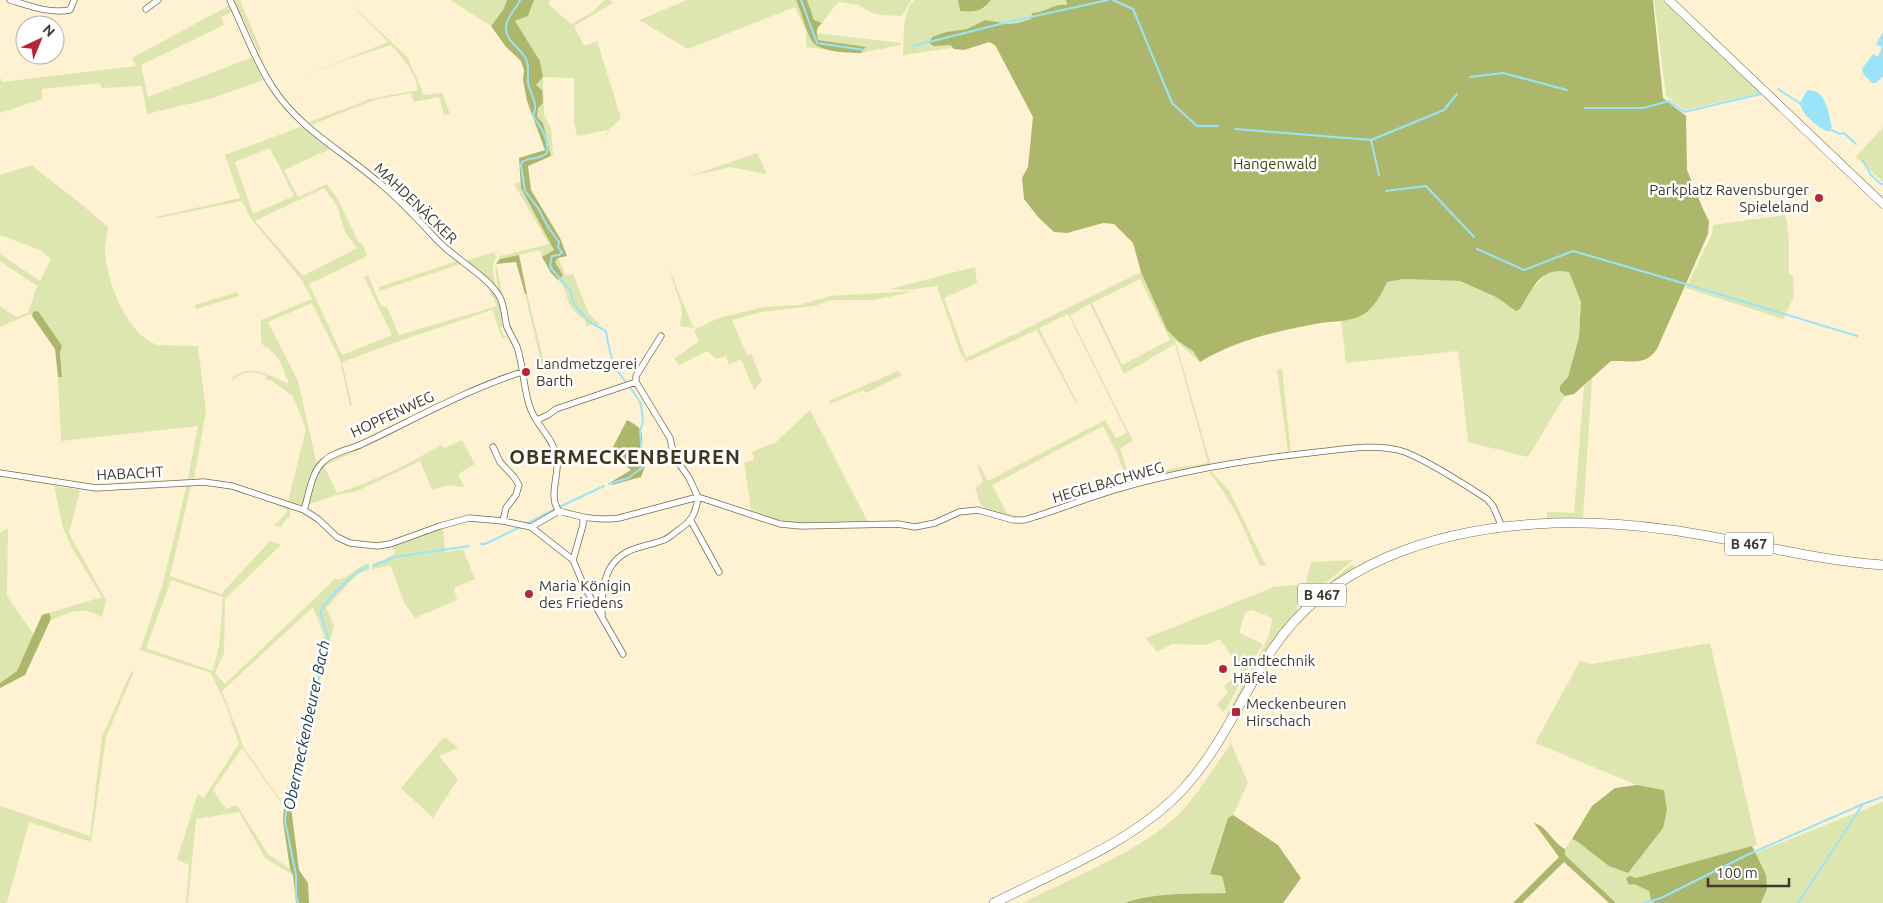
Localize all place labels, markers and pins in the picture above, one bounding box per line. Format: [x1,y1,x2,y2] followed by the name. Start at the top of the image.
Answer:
[1649,181,1809,215] place label: Parkplatz Ravensburger Spieleland
[1813,192,1825,204] marker: Parkplatz Ravensburger Spieleland
[536,355,637,389] place label: Landmetzgerei Barth
[520,366,532,378] marker: Landmetzgerei Barth
[539,577,631,611] place label: Maria Königin des Friedens
[523,588,535,600] marker: Maria Königin des Friedens
[1233,652,1316,686] place label: Landtechnik Häfele
[1217,663,1229,675] marker: Landtechnik Häfele
[1246,695,1347,729] place label: Meckenbeuren Hirschach
[1230,706,1242,718] marker: Meckenbeuren Hirschach

